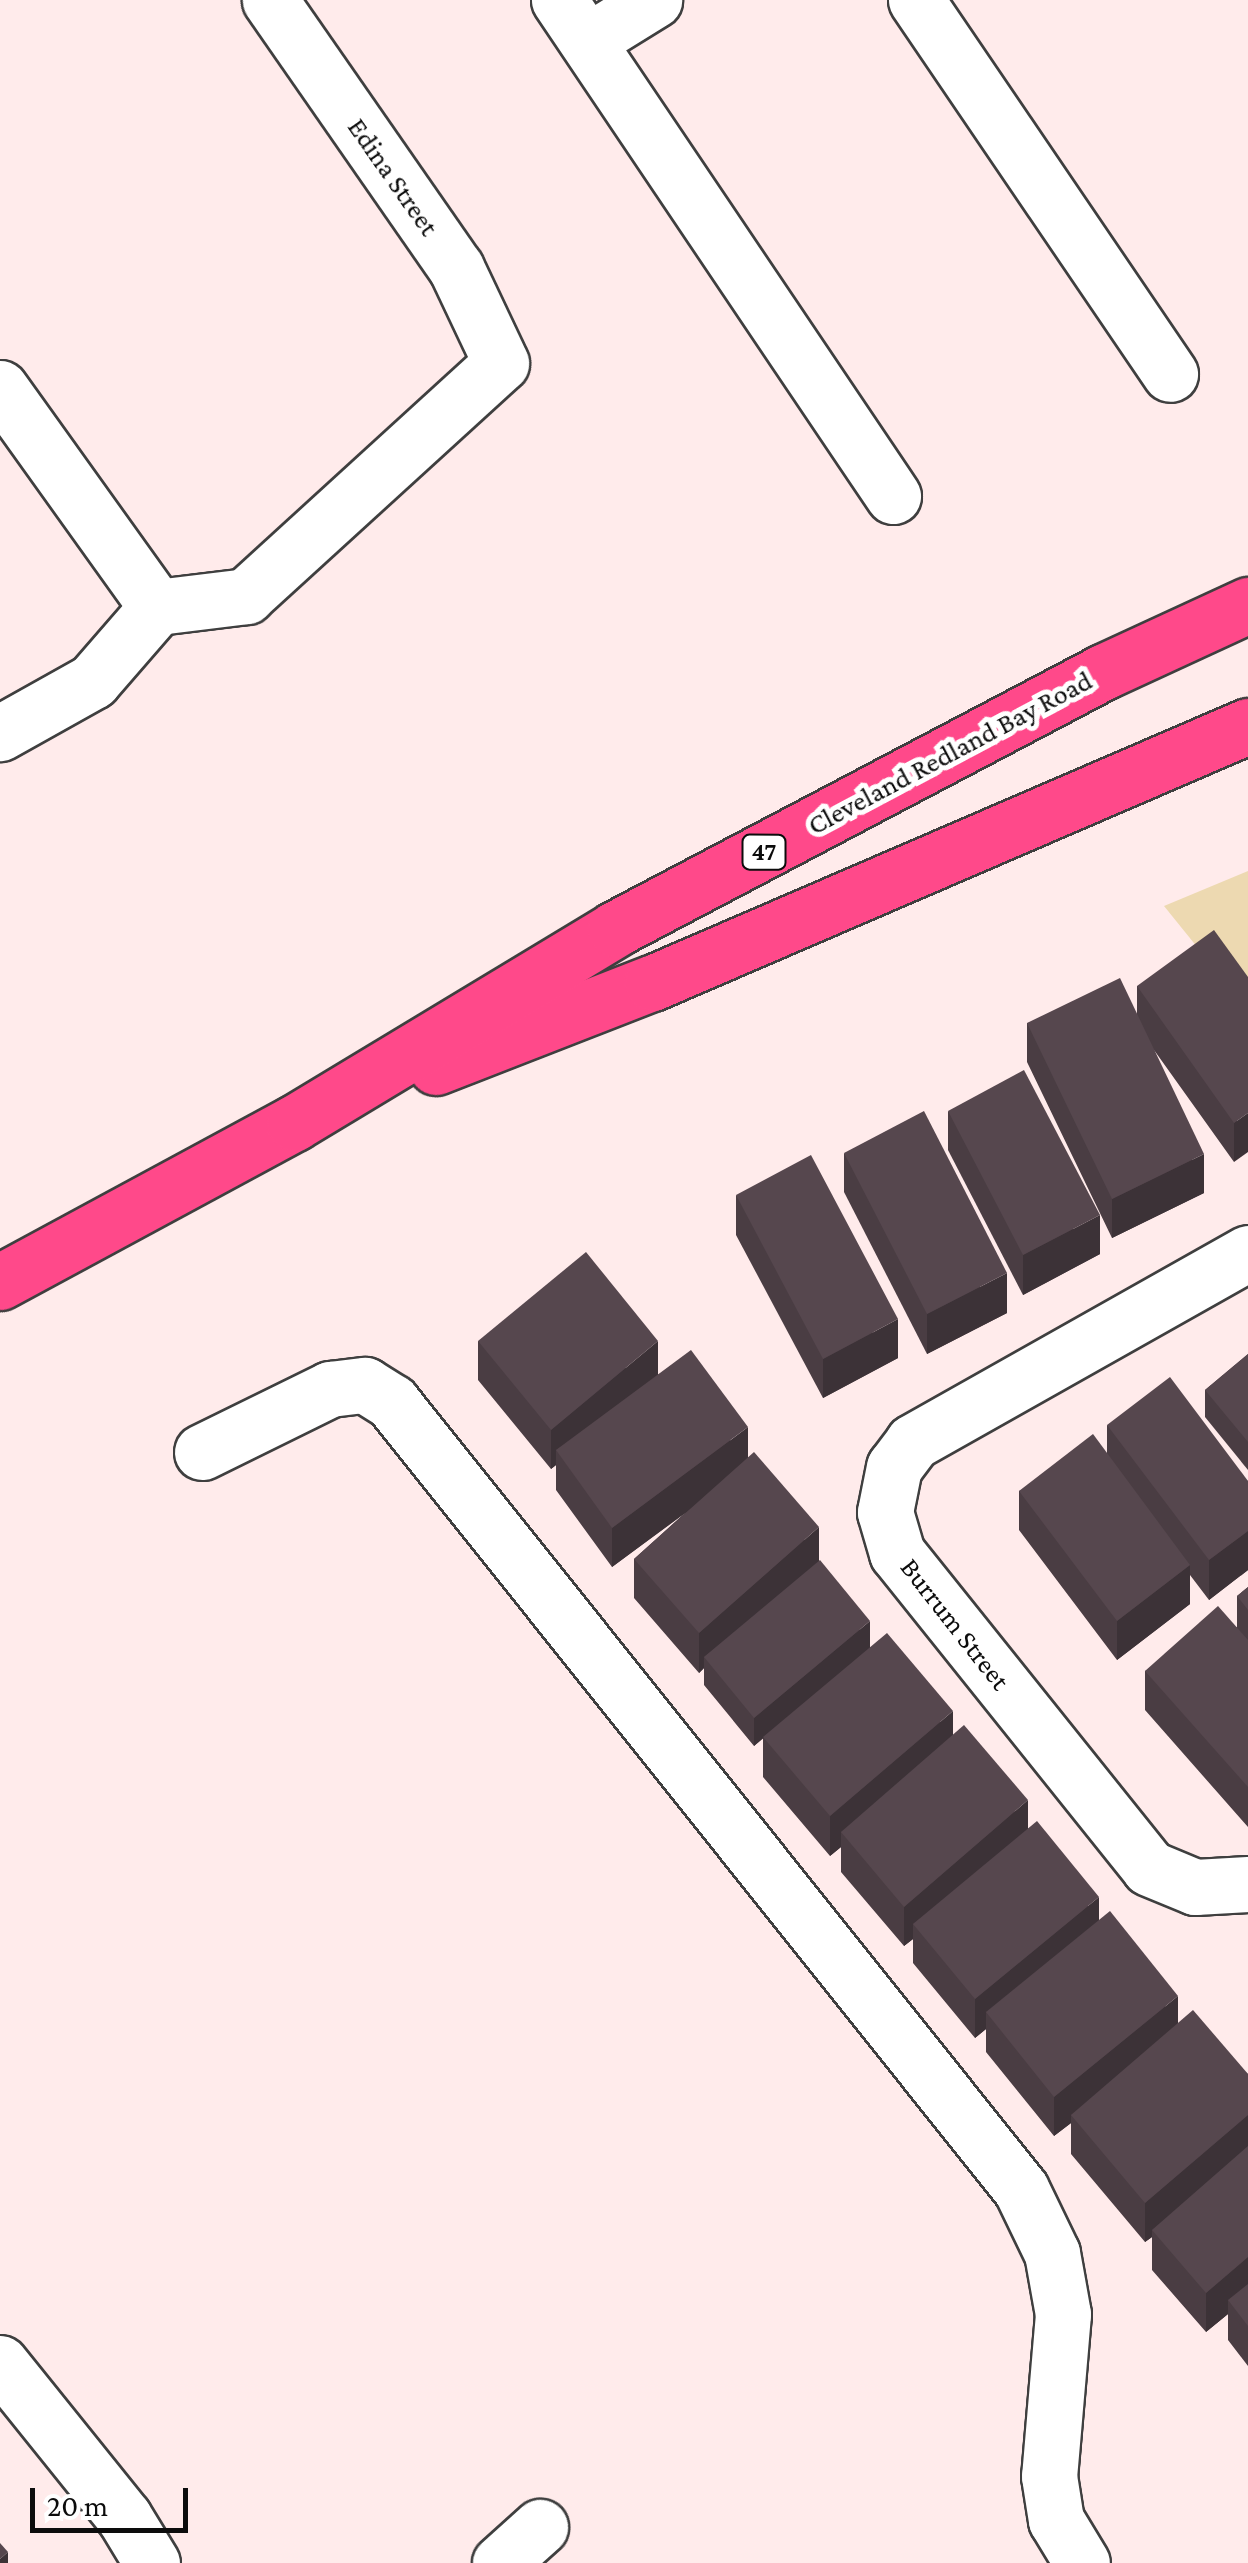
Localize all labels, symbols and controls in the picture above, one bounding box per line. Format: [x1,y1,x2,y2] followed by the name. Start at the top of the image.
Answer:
[340,112,446,242] street label: Edina Street
[802,664,1098,842] street label: Cleveland Redland Bay Road
[742,832,786,872] road number: 47
[893,1551,1017,1697] street label: Burrum Street
[35,2468,192,2530] scale bar
[47,2489,108,2522] text: 20 m

